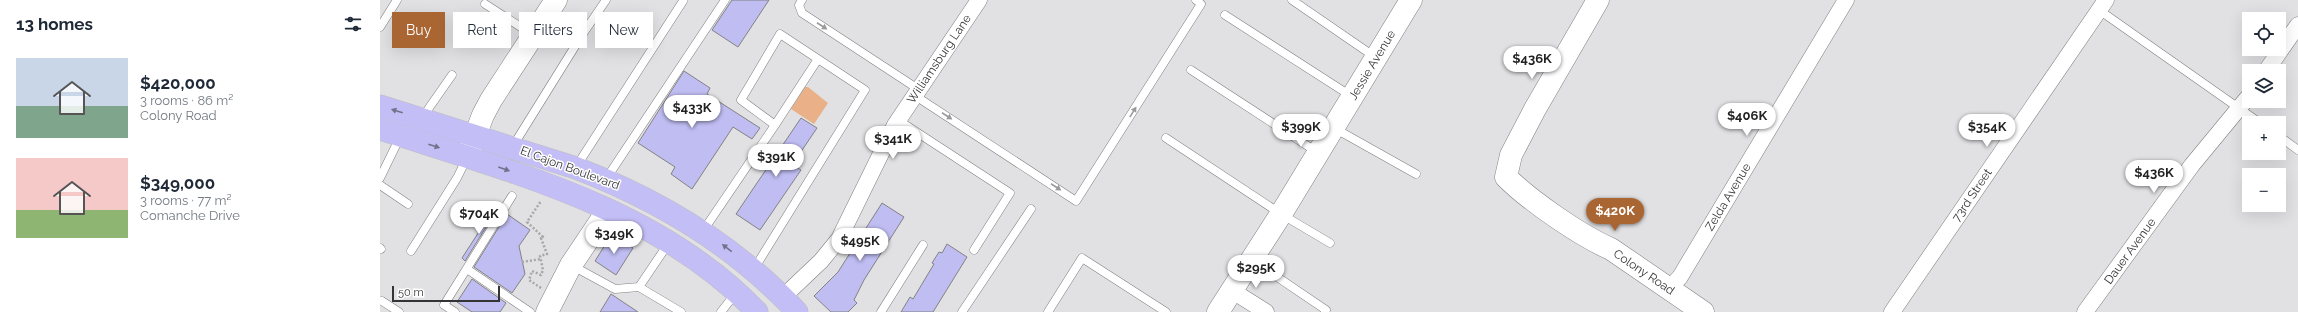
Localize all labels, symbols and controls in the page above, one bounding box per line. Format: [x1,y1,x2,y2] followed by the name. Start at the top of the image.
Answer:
[392,12,445,48] chip: Buy
[453,12,511,48] chip: Rent
[519,12,587,48] chip: Filters
[595,12,653,48] chip: New
[904,12,974,106] street label: Williamsburg Lane
[2242,12,2286,212] map controls
[2242,12,2286,56] button: locate
[342,13,364,35] icon: filters
[16,14,93,34] text: 13 homes
[816,23,828,30] one-way arrow
[1346,28,1398,102] street label: Jessie Avenue
[1504,46,1560,80] pin: $436K
[1512,51,1552,66] text: $436K
[2242,64,2286,108] button: layers
[140,73,216,93] text: $420,000
[48,74,96,122] icon: home
[140,93,233,108] text: 3 rooms · 86 m²
[664,95,720,129] pin: $433K
[673,100,711,115] text: $433K
[1719,103,1775,137] pin: $406K
[1129,107,1137,117] one-way arrow
[140,108,217,123] text: Colony Road
[391,108,403,114] one-way arrow
[1727,108,1767,123] text: $406K
[941,113,953,120] one-way arrow
[1273,114,1329,148] pin: $399K
[1959,114,2015,148] pin: $354K
[2242,116,2286,160] button: +
[1281,119,1321,134] text: $399K
[1968,119,2006,134] text: $354K
[865,126,921,160] pin: $341K
[874,131,912,146] text: $341K
[428,144,440,150] one-way arrow
[518,144,622,192] street label: El Cajon Boulevard
[748,144,804,178] pin: $391K
[757,149,795,164] text: $391K
[2126,160,2182,194] pin: $436K
[1702,161,1754,233] street label: Zelda Avenue
[2134,165,2174,180] text: $436K
[1949,166,1995,224] street label: 73rd Street
[498,167,510,173] one-way arrow
[2242,168,2286,212] button: −
[140,173,215,193] text: $349,000
[48,174,96,222] icon: home
[1050,184,1062,191] one-way arrow
[140,193,232,208] text: 3 rooms · 77 m²
[1587,198,1643,232] pin: $420K
[451,201,507,235] pin: $704K
[1595,203,1635,218] text: $420K
[459,206,499,221] text: $704K
[140,208,240,223] text: Comanche Drive
[2101,215,2159,287] street label: Dauer Avenue
[586,221,642,255] pin: $349K
[594,226,634,241] text: $349K
[832,228,888,262] pin: $495K
[840,233,880,248] text: $495K
[721,244,732,253] one-way arrow
[1611,246,1677,298] street label: Colony Road
[1228,255,1284,289] pin: $295K
[1236,260,1276,275] text: $295K
[392,284,500,303] scale bar
[398,286,424,299] text: 50 m

